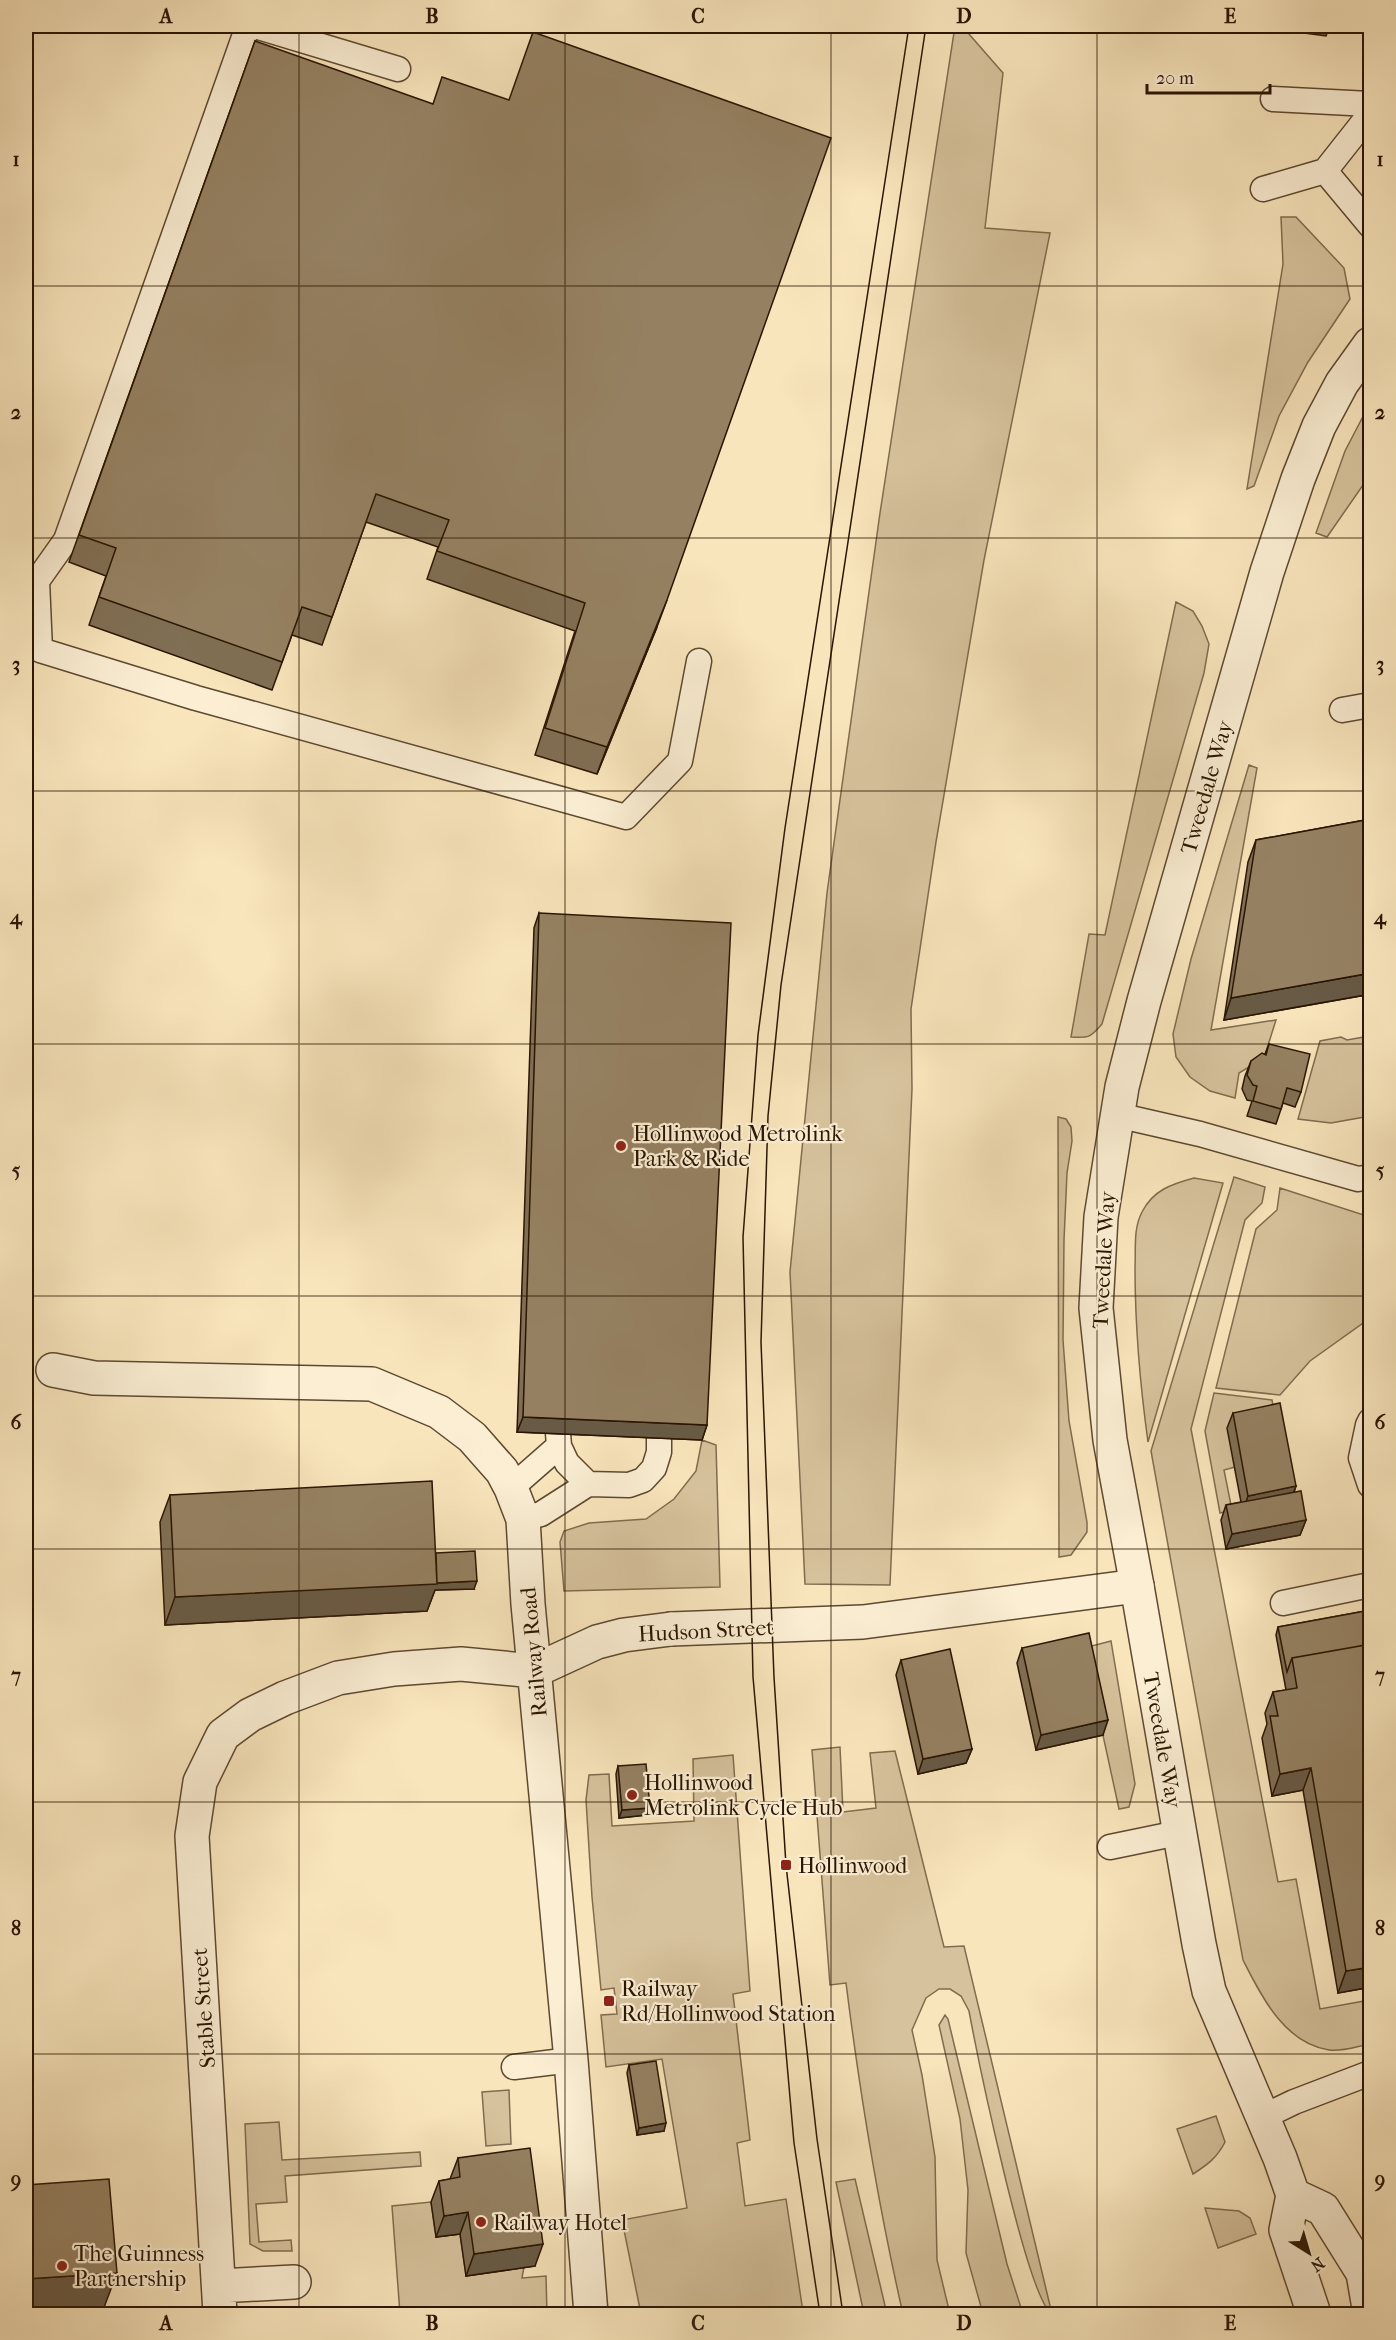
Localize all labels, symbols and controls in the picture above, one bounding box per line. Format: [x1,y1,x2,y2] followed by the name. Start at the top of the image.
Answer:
[158,5,174,28] text: A
[425,5,439,28] text: B
[691,5,705,28] text: C
[956,5,972,28] text: D
[1224,5,1236,28] text: E
[1147,57,1270,95] scale bar
[1156,68,1194,89] text: 20 m
[12,148,20,171] text: 1
[1376,148,1384,171] text: 1
[11,401,21,424] text: 2
[1375,401,1385,424] text: 2
[12,653,20,676] text: 3
[1376,653,1384,676] text: 3
[1176,716,1239,857] street label: Tweedale Way
[9,906,23,930] text: 4
[1373,906,1387,930] text: 4
[633,1121,843,1172] place label: Hollinwood Metrolink Park & Ride
[614,1139,628,1153] marker: Hollinwood Metrolink Park & Ride
[12,1159,21,1182] text: 5
[1376,1159,1385,1182] text: 5
[1087,1190,1121,1329] street label: Tweedale Way
[11,1411,23,1434] text: 6
[1375,1411,1387,1434] text: 6
[515,1585,553,1718] street label: Railway Road
[637,1614,775,1648] street label: Hudson Street
[10,1664,21,1687] text: 7
[1374,1664,1385,1687] text: 7
[1137,1670,1187,1811] street label: Tweedale Way
[644,1770,843,1821] place label: Hollinwood Metrolink Cycle Hub
[625,1788,639,1802] marker: Hollinwood Metrolink Cycle Hub
[798,1853,908,1879] place label: Hollinwood
[779,1858,793,1872] marker: Hollinwood
[11,1917,21,1940] text: 8
[1375,1917,1385,1940] text: 8
[187,1947,221,2069] street label: Stable Street
[621,1976,836,2027] place label: Railway Rd/Hollinwood Station
[602,1994,616,2008] marker: Railway Rd/Hollinwood Station
[10,2169,21,2192] text: 9
[1374,2169,1385,2192] text: 9
[493,2210,627,2236] place label: Railway Hotel
[474,2215,488,2229] marker: Railway Hotel
[1279,2223,1339,2283] north arrow
[74,2241,204,2292] place label: The Guinness Partnership
[1306,2253,1328,2276] text: N
[55,2259,69,2273] marker: The Guinness Partnership
[158,2312,174,2335] text: A
[425,2312,439,2335] text: B
[691,2312,705,2335] text: C
[956,2312,972,2335] text: D
[1224,2312,1236,2335] text: E

